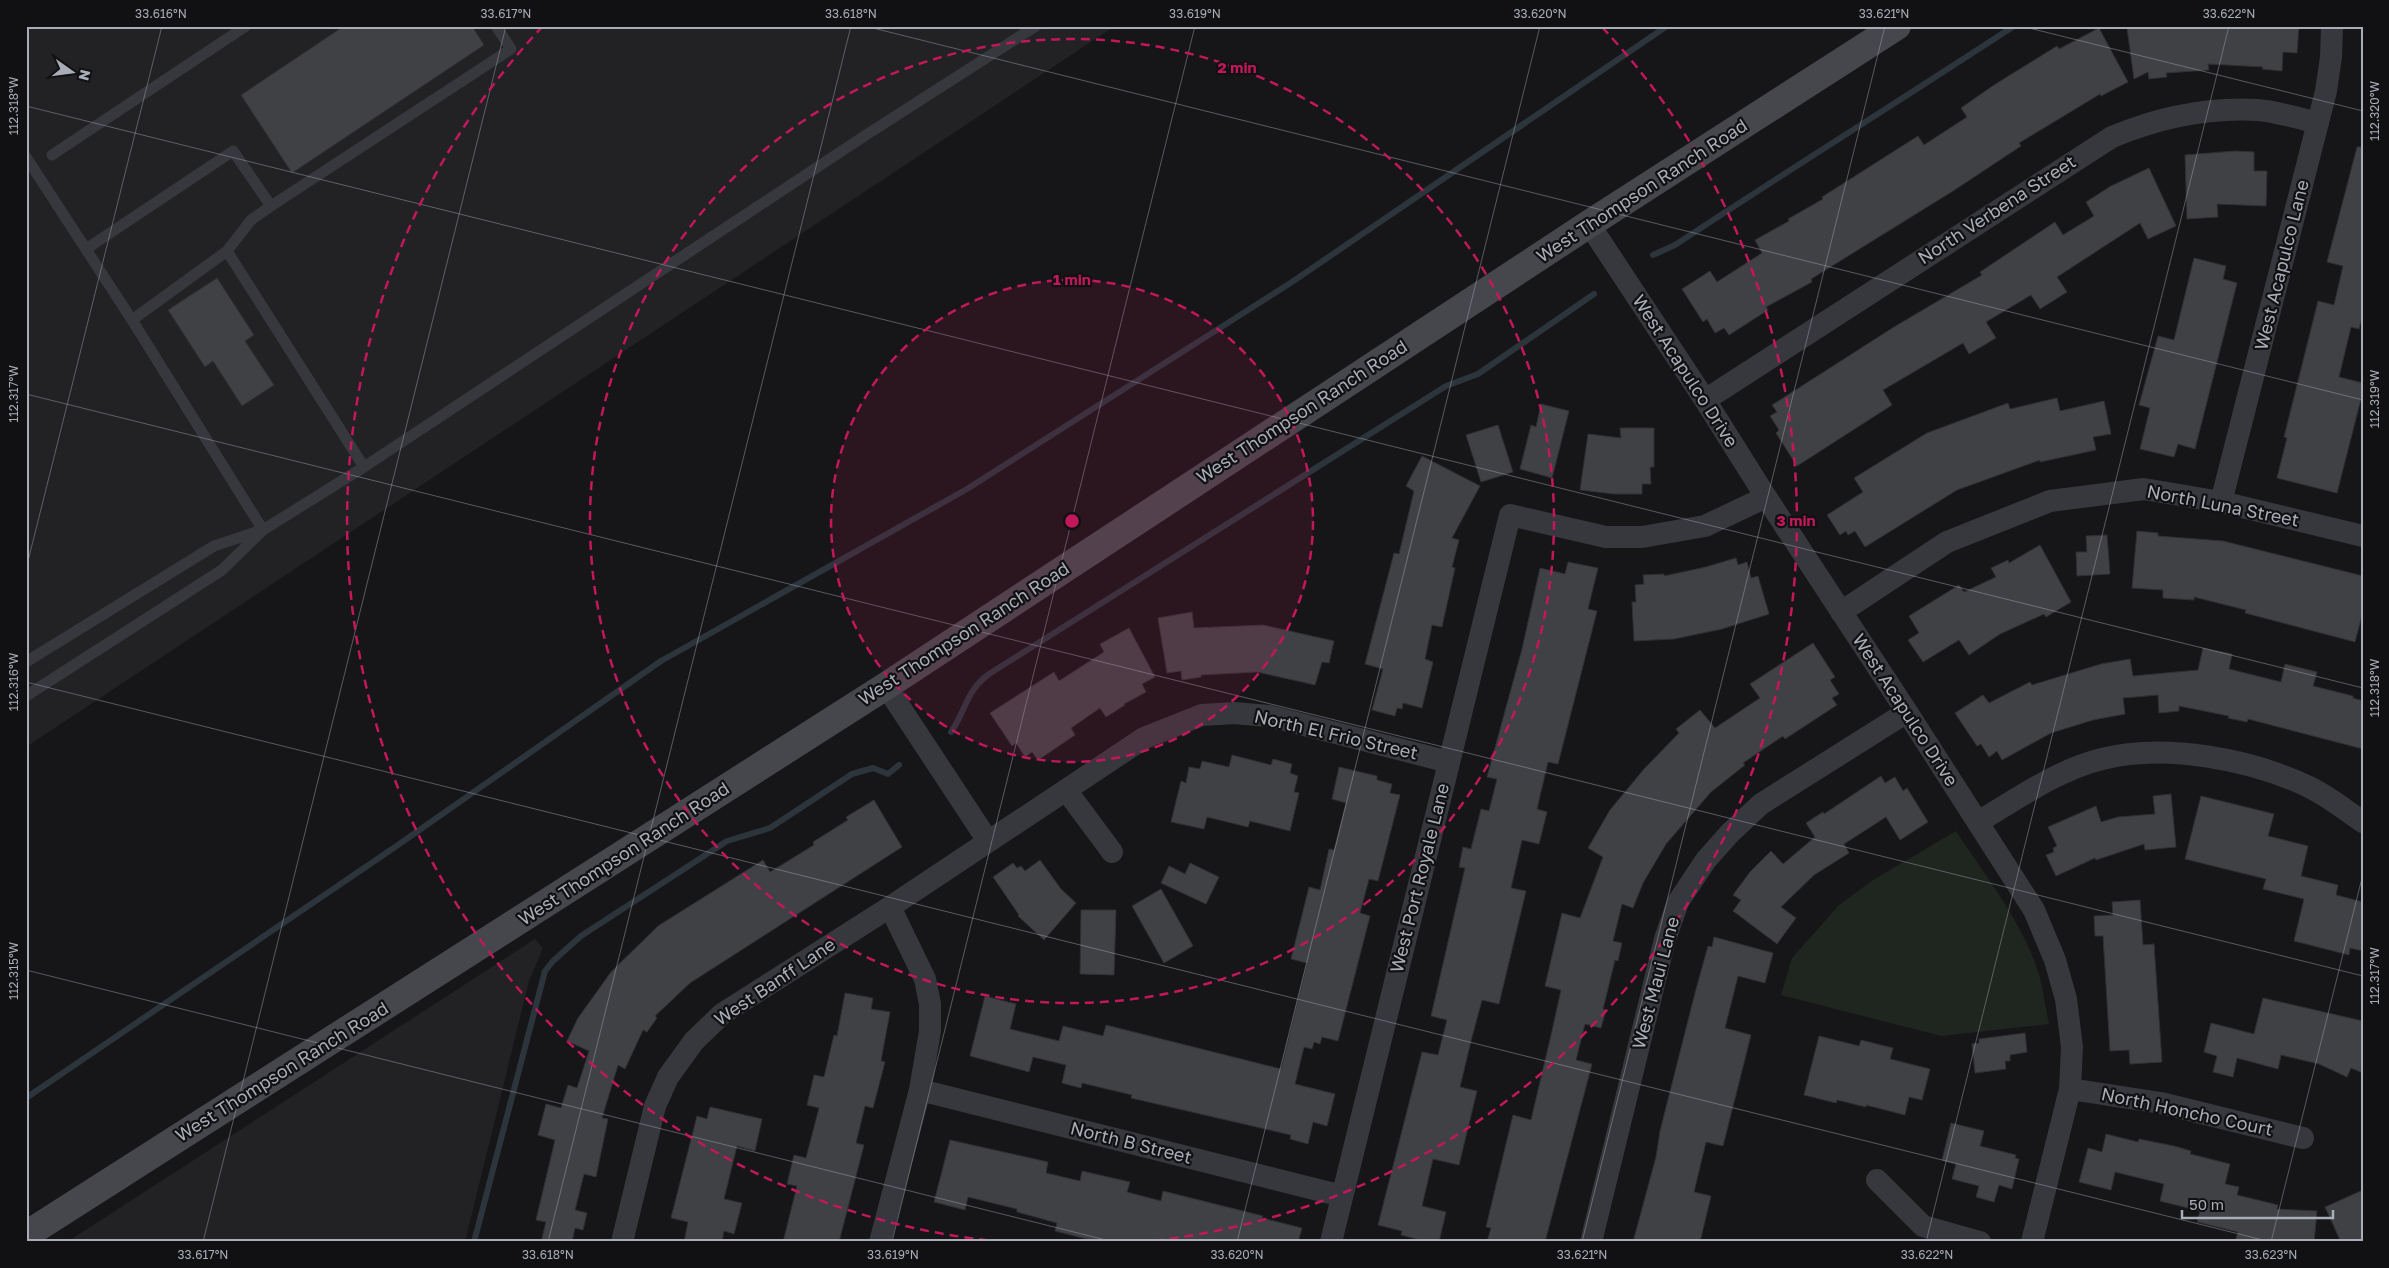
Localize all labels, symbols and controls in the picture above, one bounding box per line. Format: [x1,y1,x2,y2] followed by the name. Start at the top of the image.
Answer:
[135,6,187,21] text: 33.616°N
[481,6,531,21] text: 33.617°N
[825,6,877,21] text: 33.618°N
[1169,6,1221,21] text: 33.619°N
[1513,6,1567,21] text: 33.620°N
[1859,6,1909,21] text: 33.621°N
[2203,6,2255,21] text: 33.622°N
[48,48,98,98] north arrow
[1217,58,1257,76] text: 2 min
[76,68,95,82] text: N
[6,76,21,135] text: 112.318°W
[2367,81,2382,141] text: 112.320°W
[1532,114,1751,267] street label: West Thompson Ranch Road
[1913,150,2079,268] street label: North Verbena Street
[2249,177,2313,352] street label: West Acapulco Lane
[1053,270,1091,288] text: 1 min
[1628,290,1743,451] street label: West Acapulco Drive
[1192,335,1411,488] street label: West Thompson Ranch Road
[6,365,21,423] text: 112.317°W
[2367,369,2382,428] text: 112.319°W
[2145,479,2301,531] street label: North Luna Street
[1776,511,1816,529] text: 3 min
[1063,512,1081,530] centre of rings
[854,557,1073,710] street label: West Thompson Ranch Road
[1848,629,1963,790] street label: West Acapulco Drive
[6,652,21,711] text: 112.316°W
[2367,658,2382,717] text: 112.318°W
[1252,705,1420,764] street label: North El Frio Street
[514,777,733,930] street label: West Thompson Ranch Road
[1385,781,1453,975] street label: West Port Royale Lane
[1627,914,1683,1051] street label: West Maui Lane
[710,932,839,1030] street label: West Banff Lane
[6,941,21,1000] text: 112.315°W
[2367,947,2382,1005] text: 112.317°W
[171,996,392,1146] street label: West Thompson Ranch Road
[2099,1082,2275,1140] street label: North Honcho Court
[1068,1116,1194,1168] street label: North B Street
[2182,1188,2333,1220] scale bar
[2189,1195,2224,1213] text: 50 m
[178,1247,228,1262] text: 33.617°N
[522,1247,574,1262] text: 33.618°N
[867,1247,919,1262] text: 33.619°N
[1210,1247,1264,1262] text: 33.620°N
[1557,1247,1607,1262] text: 33.621°N
[1901,1247,1953,1262] text: 33.622°N
[2245,1247,2297,1262] text: 33.623°N

